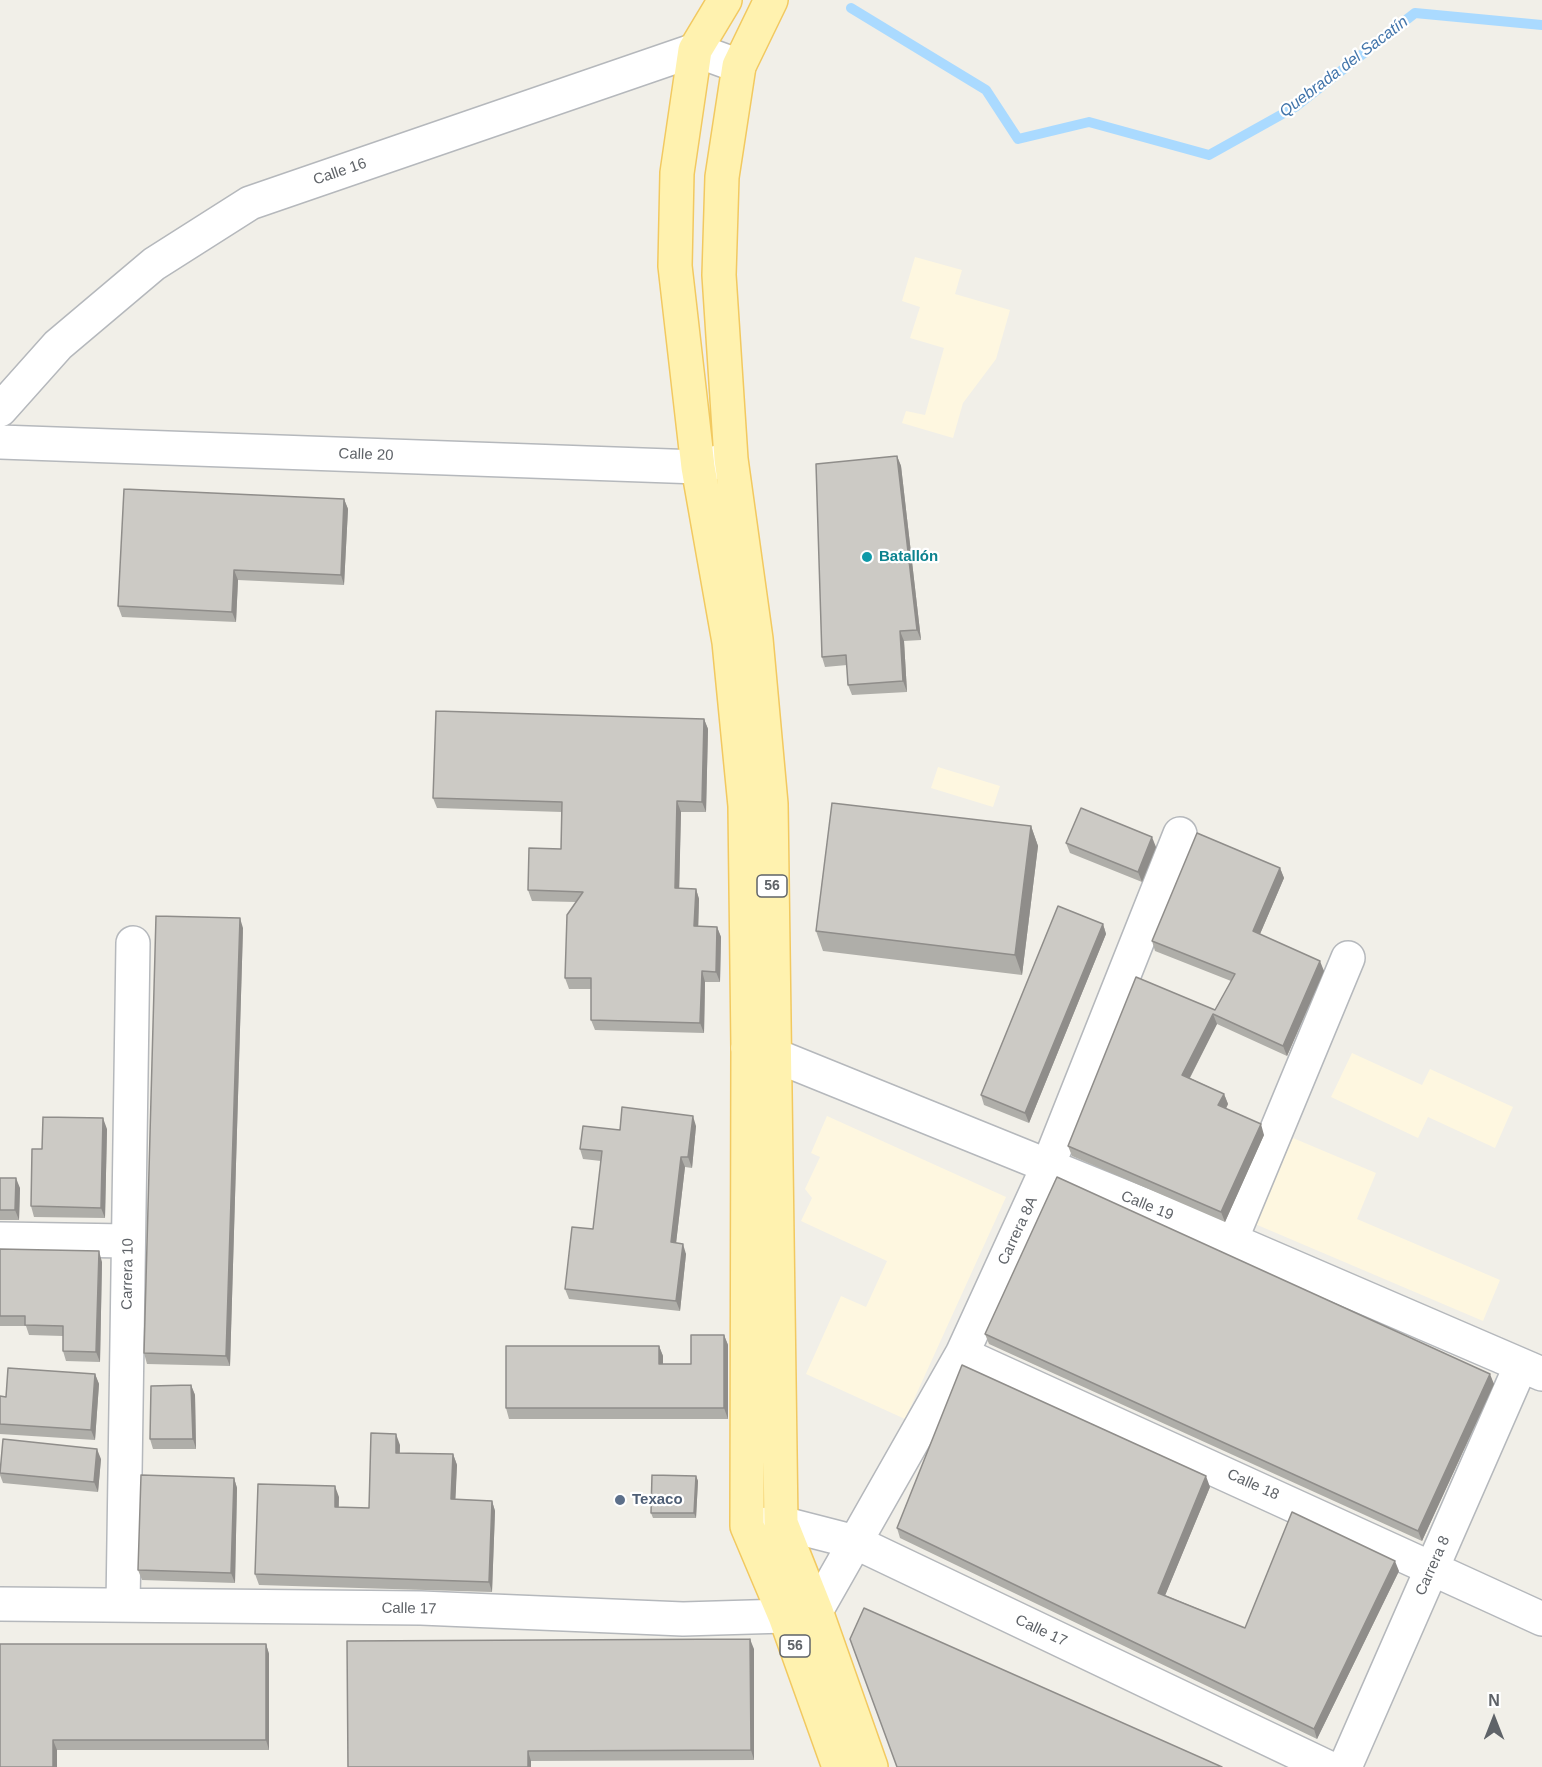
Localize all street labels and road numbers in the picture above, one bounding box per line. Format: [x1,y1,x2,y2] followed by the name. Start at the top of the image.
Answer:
[311,155,369,189] street label: Calle 16
[338,445,394,465] street label: Calle 20
[757,875,787,897] road number: 56
[1118,1187,1176,1225] street label: Calle 19
[994,1194,1042,1268] street label: Carrera 8A
[118,1238,138,1310] street label: Carrera 10
[1224,1466,1282,1504] street label: Calle 18
[1412,1533,1454,1599] street label: Carrera 8
[381,1600,437,1618] street label: Calle 17
[1012,1611,1070,1651] street label: Calle 17
[780,1635,810,1657] road number: 56

